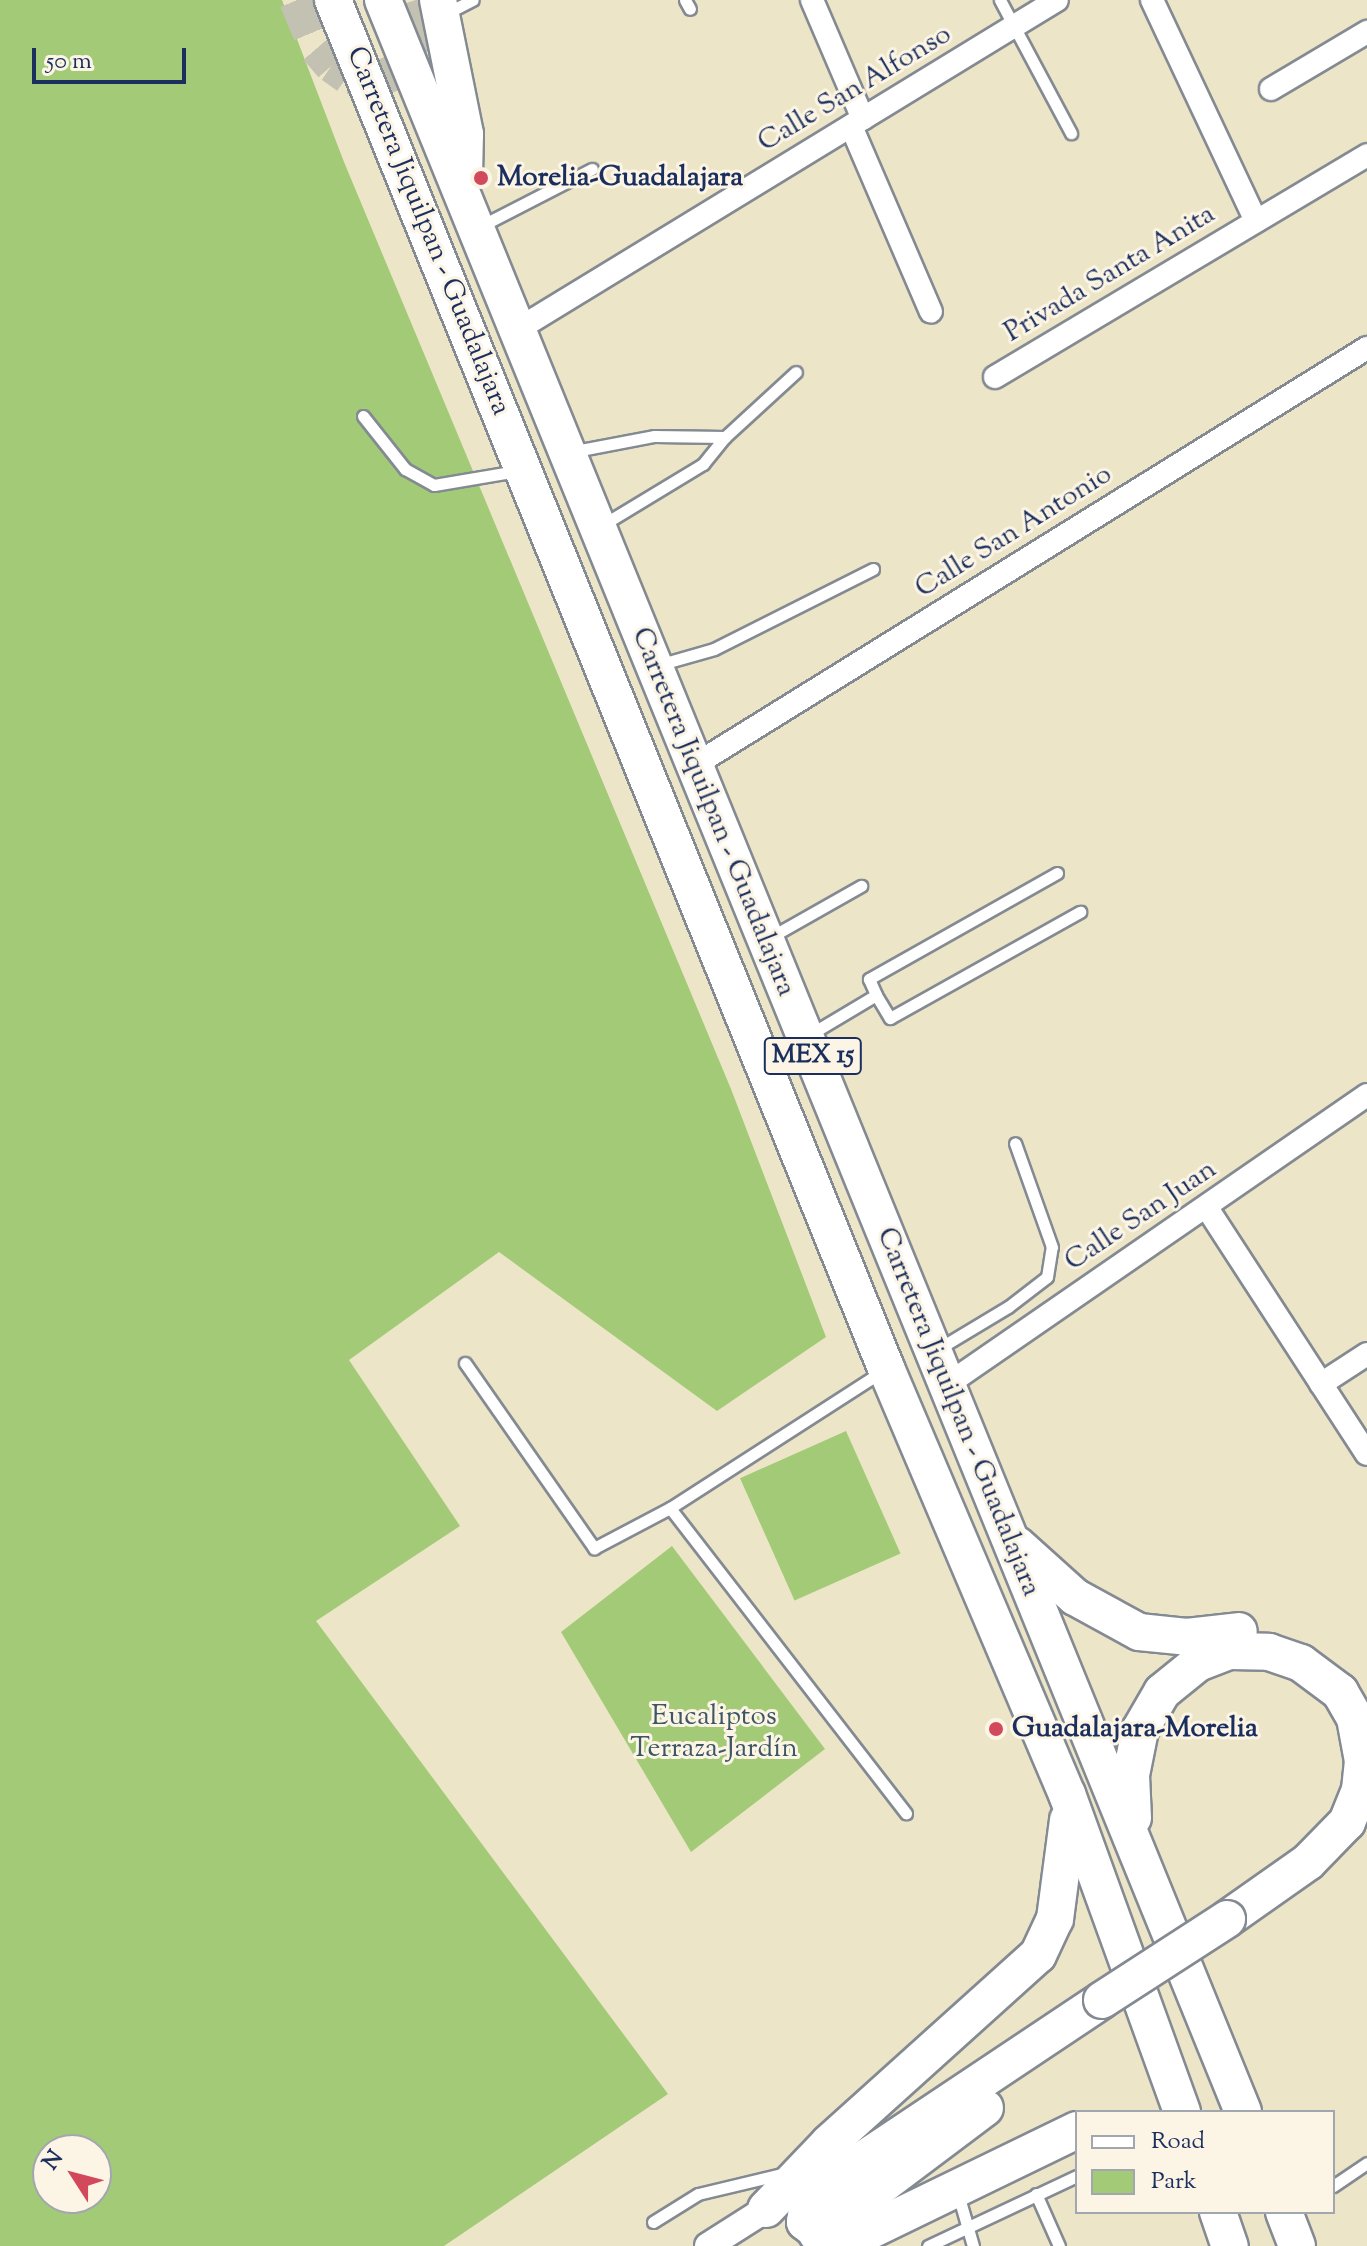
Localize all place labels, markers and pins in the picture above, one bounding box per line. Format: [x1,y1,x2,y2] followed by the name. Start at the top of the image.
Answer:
[497,161,743,195] place label: Morelia-Guadalajara
[472,169,490,187] marker: Morelia-Guadalajara
[1012,1712,1258,1746] place label: Guadalajara-Morelia
[987,1720,1005,1738] marker: Guadalajara-Morelia

